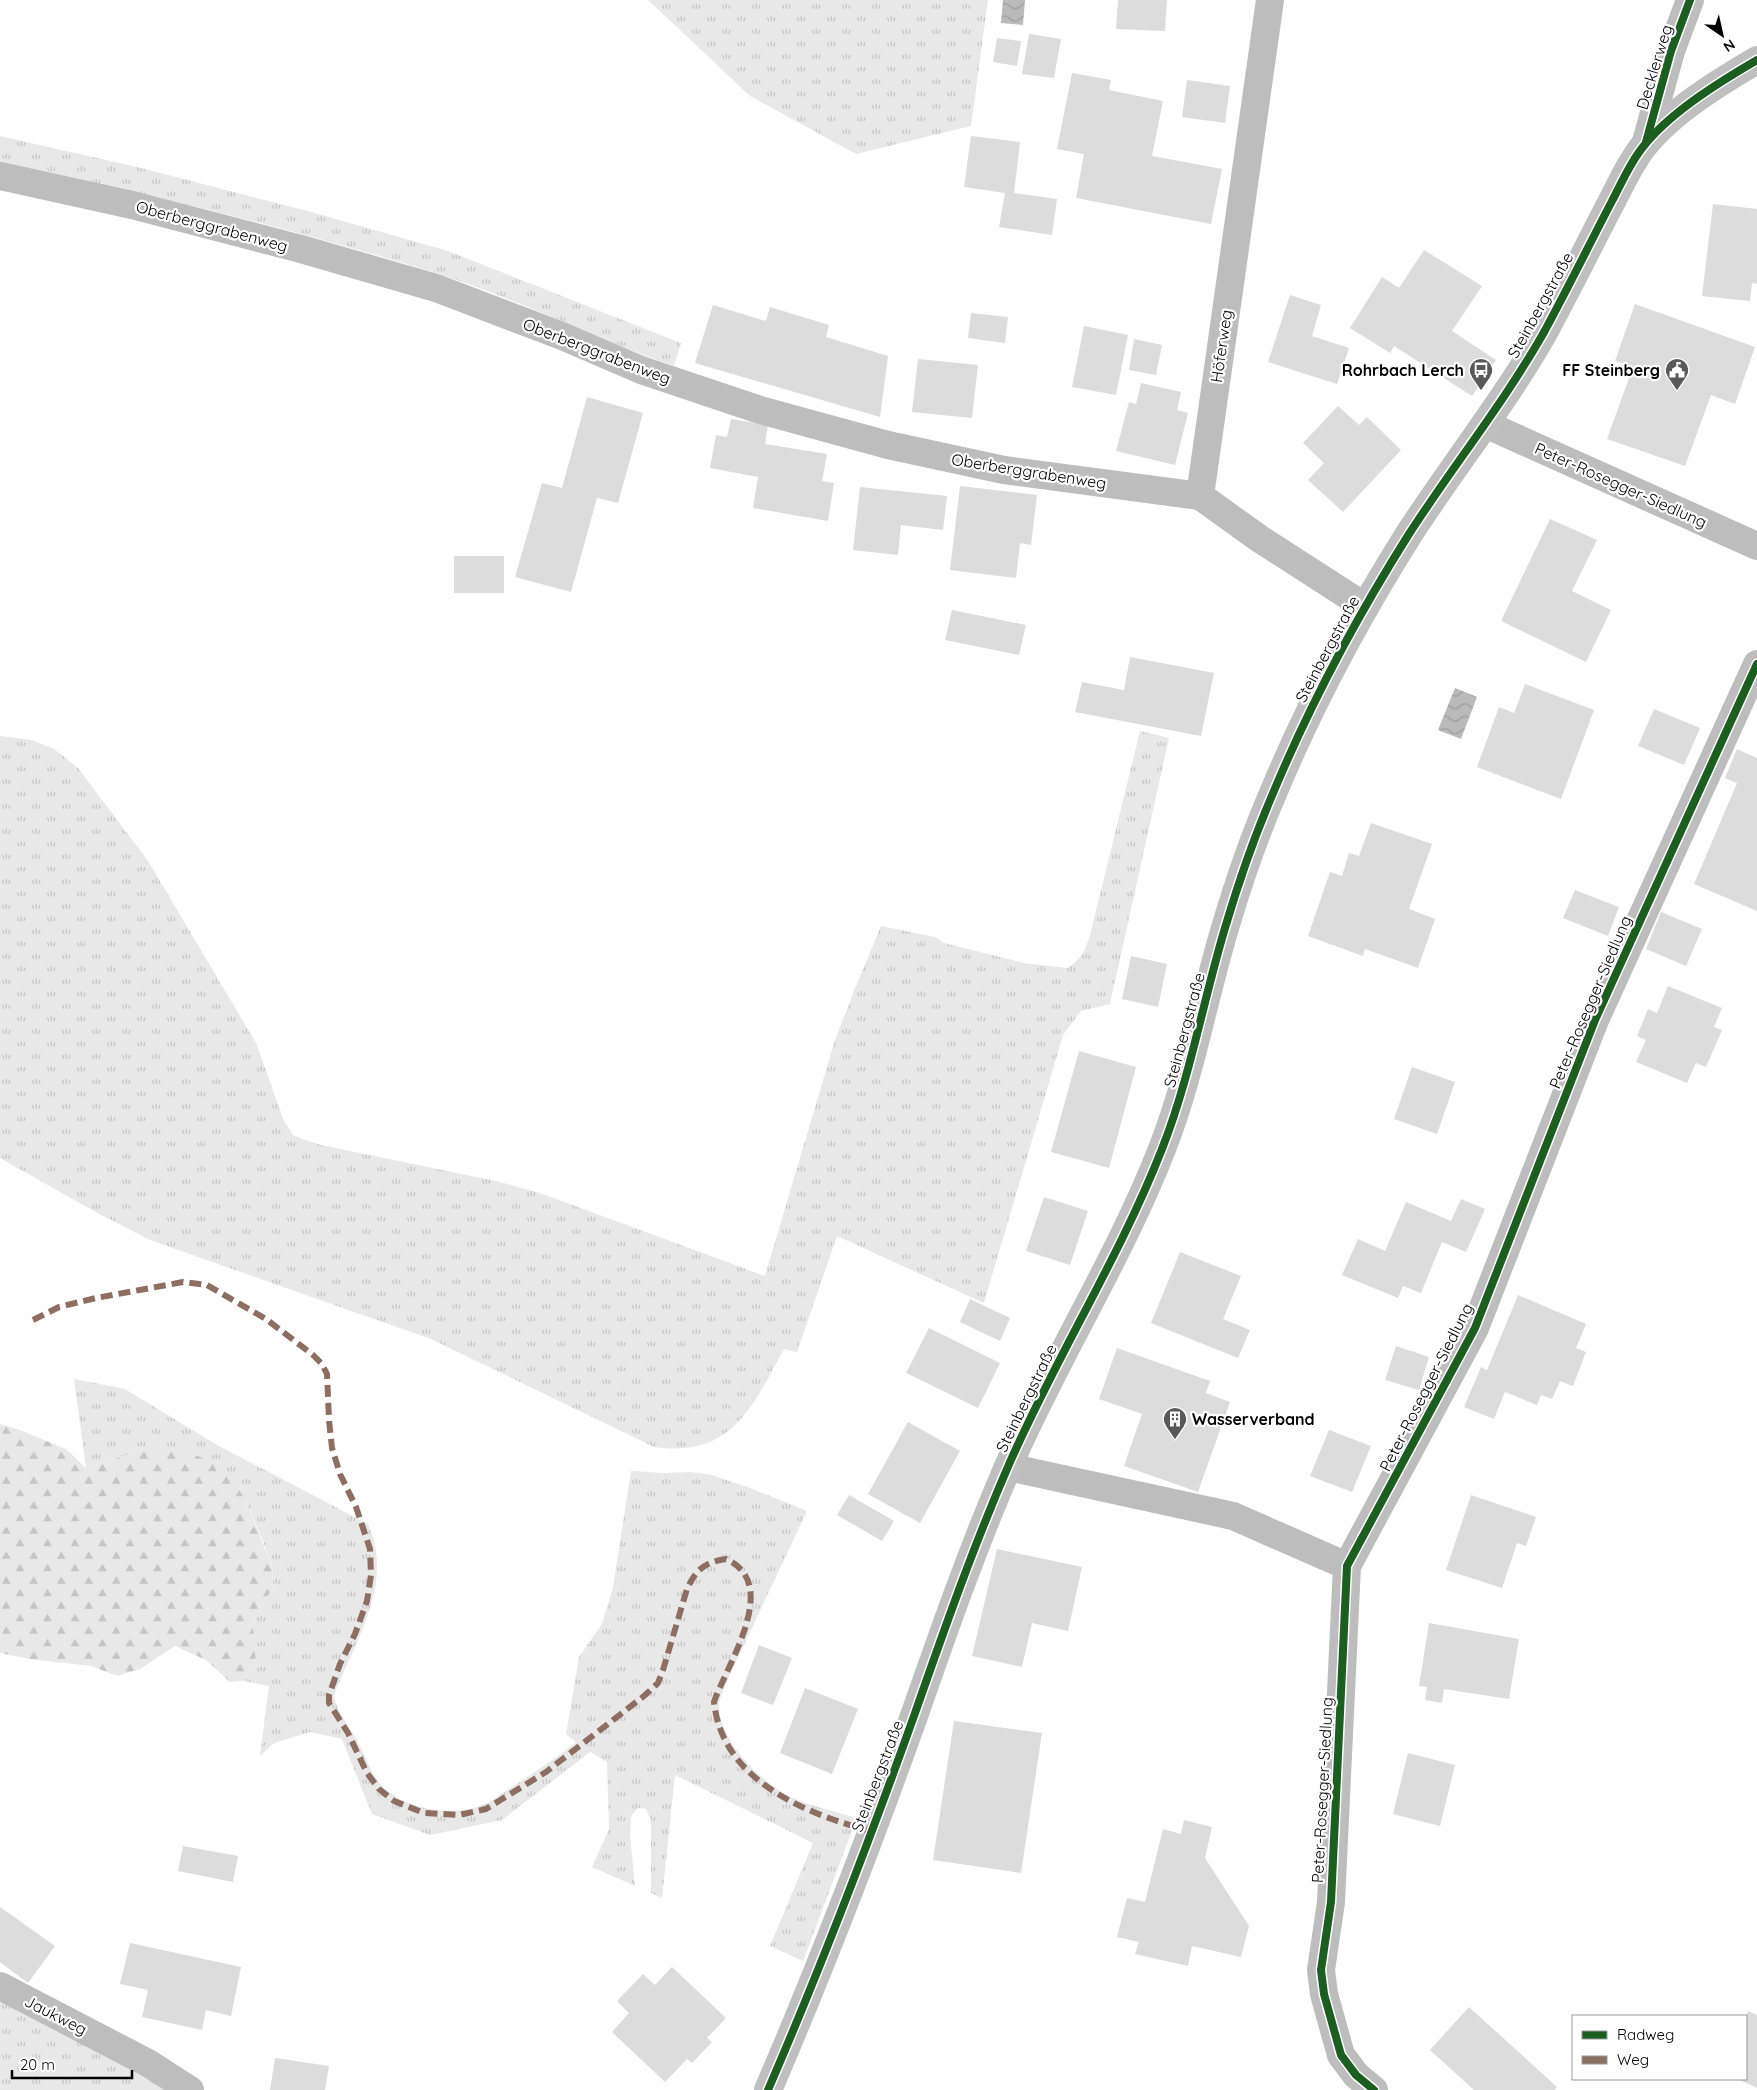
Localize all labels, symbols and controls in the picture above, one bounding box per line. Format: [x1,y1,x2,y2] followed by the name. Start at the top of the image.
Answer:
[1697,10,1747,60] north arrow
[1632,22,1676,112] street label: Decklerweg
[1720,35,1739,56] text: N
[134,196,290,256] street label: Oberberggrabenweg
[1503,249,1577,361] street label: Steinbergstraße
[1206,308,1236,384] street label: Höferweg
[520,314,674,388] street label: Oberberggrabenweg
[1468,357,1494,391] bus stop icon: Rohrbach Lerch
[1664,357,1690,391] public building icon: FF Steinberg
[1342,360,1464,380] place label: Rohrbach Lerch
[1562,360,1660,380] place label: FF Steinberg
[1532,438,1710,532] street label: Peter-Rosegger-Siedlung
[950,449,1108,493] street label: Oberberggrabenweg
[1291,592,1363,706] street label: Steinbergstraße
[1544,912,1636,1092] street label: Peter-Rosegger-Siedlung
[1159,970,1209,1090] street label: Steinbergstraße
[1375,1300,1477,1474] street label: Peter-Rosegger-Siedlung
[991,1341,1061,1455] street label: Steinbergstraße
[1162,1406,1188,1440] building icon: Wasserverband
[1192,1409,1315,1429] place label: Wasserverband
[1307,1697,1337,1883] street label: Peter-Rosegger-Siedlung
[847,1717,907,1835] street label: Steinbergstraße
[21,1991,91,2039] street label: Jaukweg
[1572,2015,1747,2080] legend
[1617,2025,1674,2044] text: Radweg
[12,2048,132,2080] scale bar
[1617,2050,1649,2069] text: Weg
[20,2055,55,2074] text: 20 m

